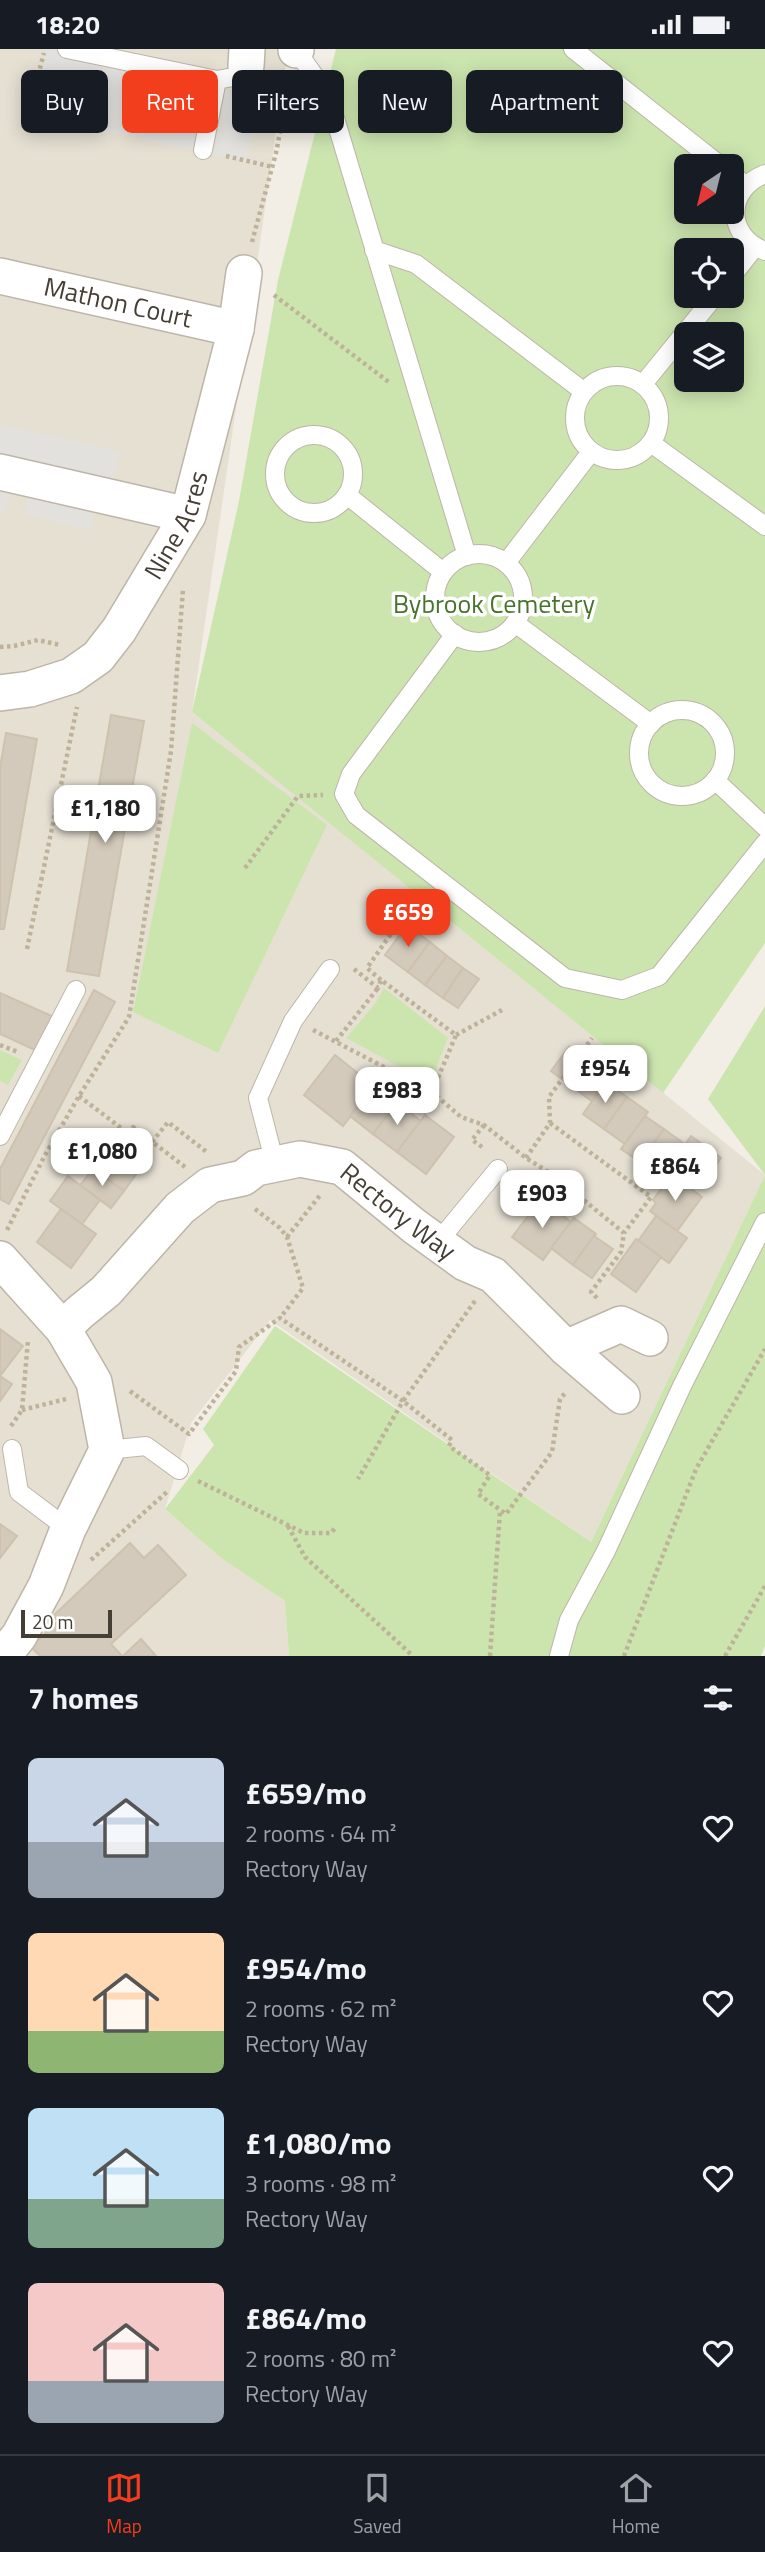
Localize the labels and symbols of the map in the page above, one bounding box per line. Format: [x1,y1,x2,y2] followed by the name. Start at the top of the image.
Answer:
[674,154,744,224] north arrow
[40,266,196,338] street label: Mathon Court
[134,467,218,587] street label: Nine Acres
[393,584,595,623] park label: Bybrook Cemetery
[48,785,162,845] pin: £1,180
[367,890,449,949] pin: £659
[564,1045,646,1105] pin: £954
[356,1067,438,1127] pin: £983
[45,1129,159,1188] pin: £1,080
[634,1143,716,1203] pin: £864
[332,1153,465,1270] street label: Rectory Way
[501,1171,583,1230] pin: £903
[21,1607,112,1639] scale bar

